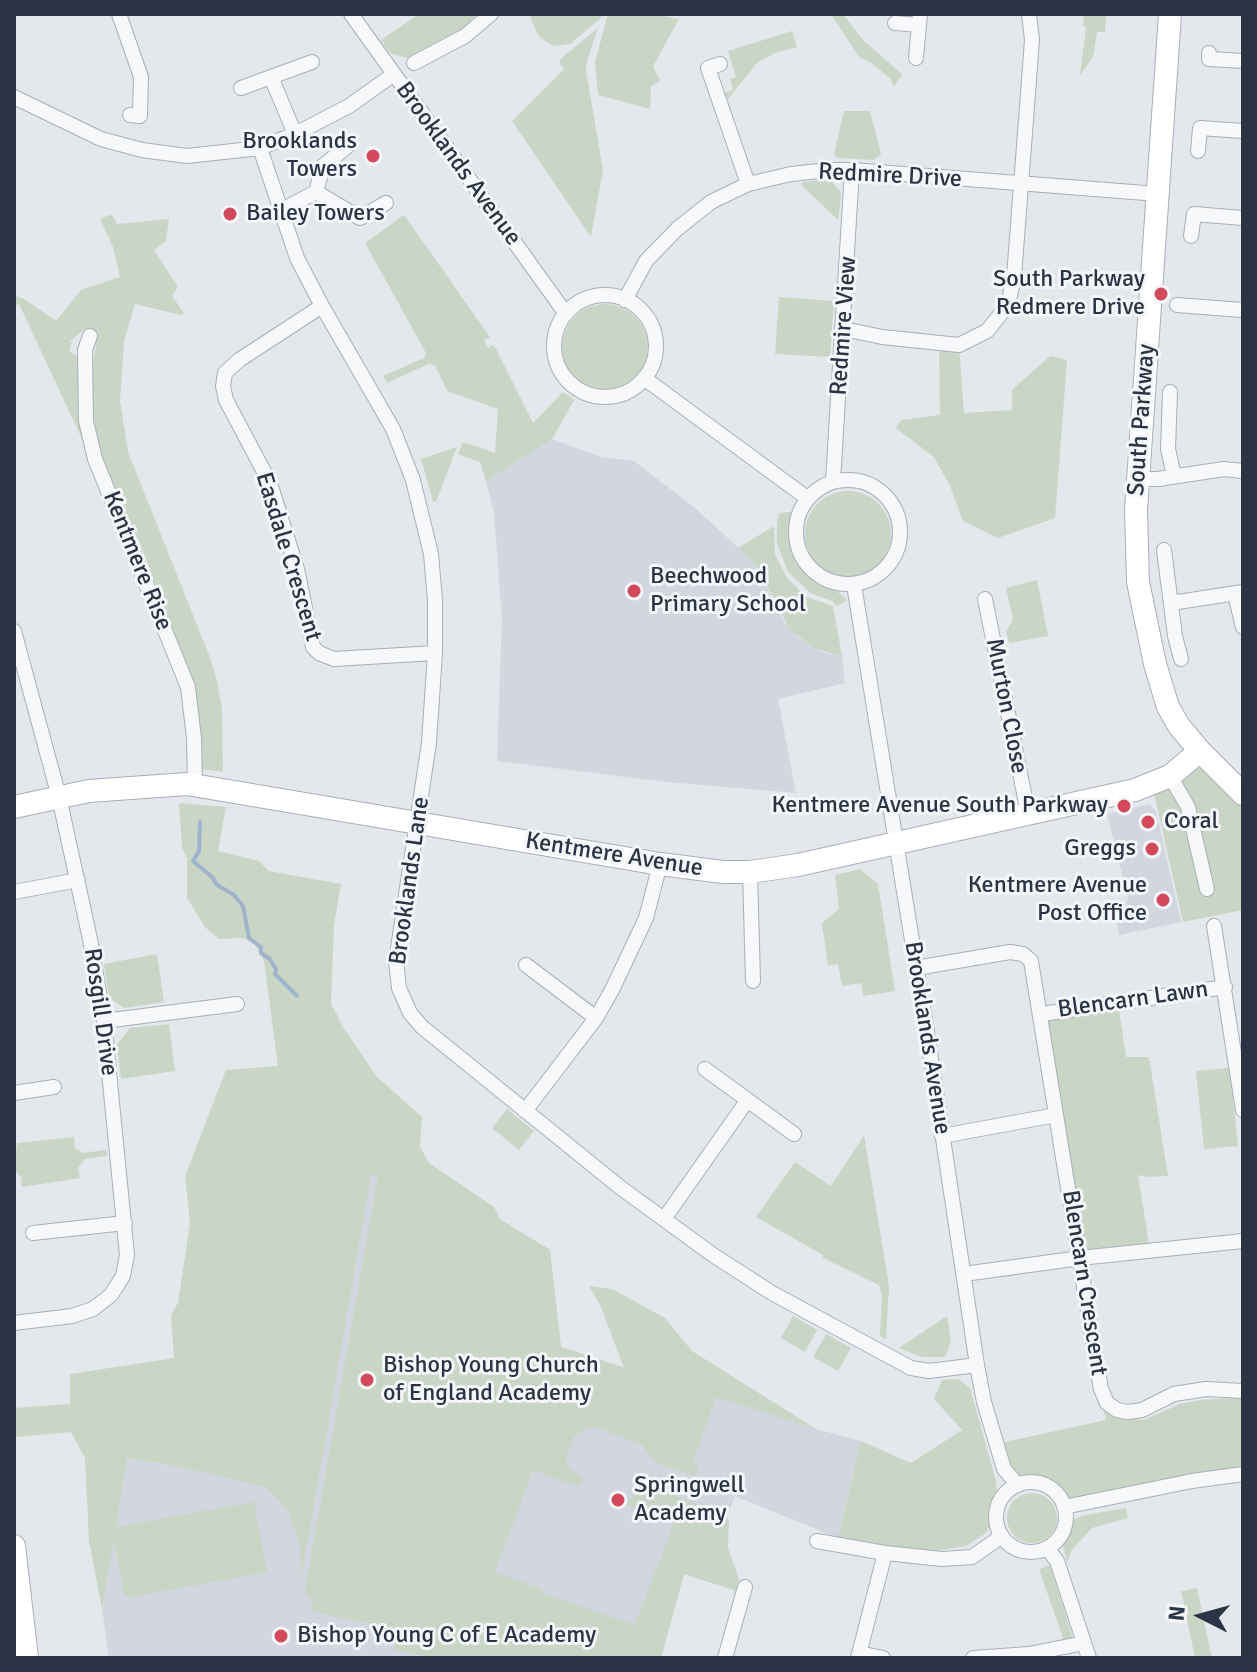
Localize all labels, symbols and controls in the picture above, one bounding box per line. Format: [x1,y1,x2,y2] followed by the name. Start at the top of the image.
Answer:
[389,77,527,251] street label: Brooklands Avenue
[242,128,357,184] place label: Brooklands Towers
[364,147,382,165] marker: Brooklands Towers
[817,158,963,194] street label: Redmire Drive
[246,200,385,228] place label: Bailey Towers
[221,205,239,223] marker: Bailey Towers
[825,255,863,397] street label: Redmire View
[993,266,1145,322] place label: South Parkway Redmere Drive
[1152,285,1170,303] marker: South Parkway Redmere Drive
[1122,343,1162,497] street label: South Parkway
[249,469,327,645] street label: Easdale Crescent
[96,487,178,635] street label: Kentmere Rise
[650,563,806,619] place label: Beechwood Primary School
[625,582,643,600] marker: Beechwood Primary School
[979,636,1033,776] street label: Murton Close
[771,792,1108,820] place label: Kentmere Avenue South Parkway
[384,795,436,967] street label: Brooklands Lane
[1115,797,1133,815] marker: Kentmere Avenue South Parkway
[1164,808,1219,836] place label: Coral
[1139,813,1157,831] marker: Coral
[523,827,705,883] street label: Kentmere Avenue
[1064,835,1136,863] place label: Greggs
[1143,840,1161,858] marker: Greggs
[968,872,1147,928] place label: Kentmere Avenue Post Office
[1154,891,1172,909] marker: Kentmere Avenue Post Office
[898,939,956,1137] street label: Brooklands Avenue
[77,946,123,1078] street label: Rosgill Drive
[1056,975,1210,1025] street label: Blencarn Lawn
[1055,1188,1113,1378] street label: Blencarn Crescent
[383,1352,599,1408] place label: Bishop Young Church of England Academy
[358,1371,376,1389] marker: Bishop Young Church of England Academy
[634,1472,744,1528] place label: Springwell Academy
[609,1491,627,1509] marker: Springwell Academy
[1161,1576,1241,1656] north arrow
[1162,1604,1191,1622] text: N
[297,1622,596,1650] place label: Bishop Young C of E Academy
[272,1627,290,1645] marker: Bishop Young C of E Academy

